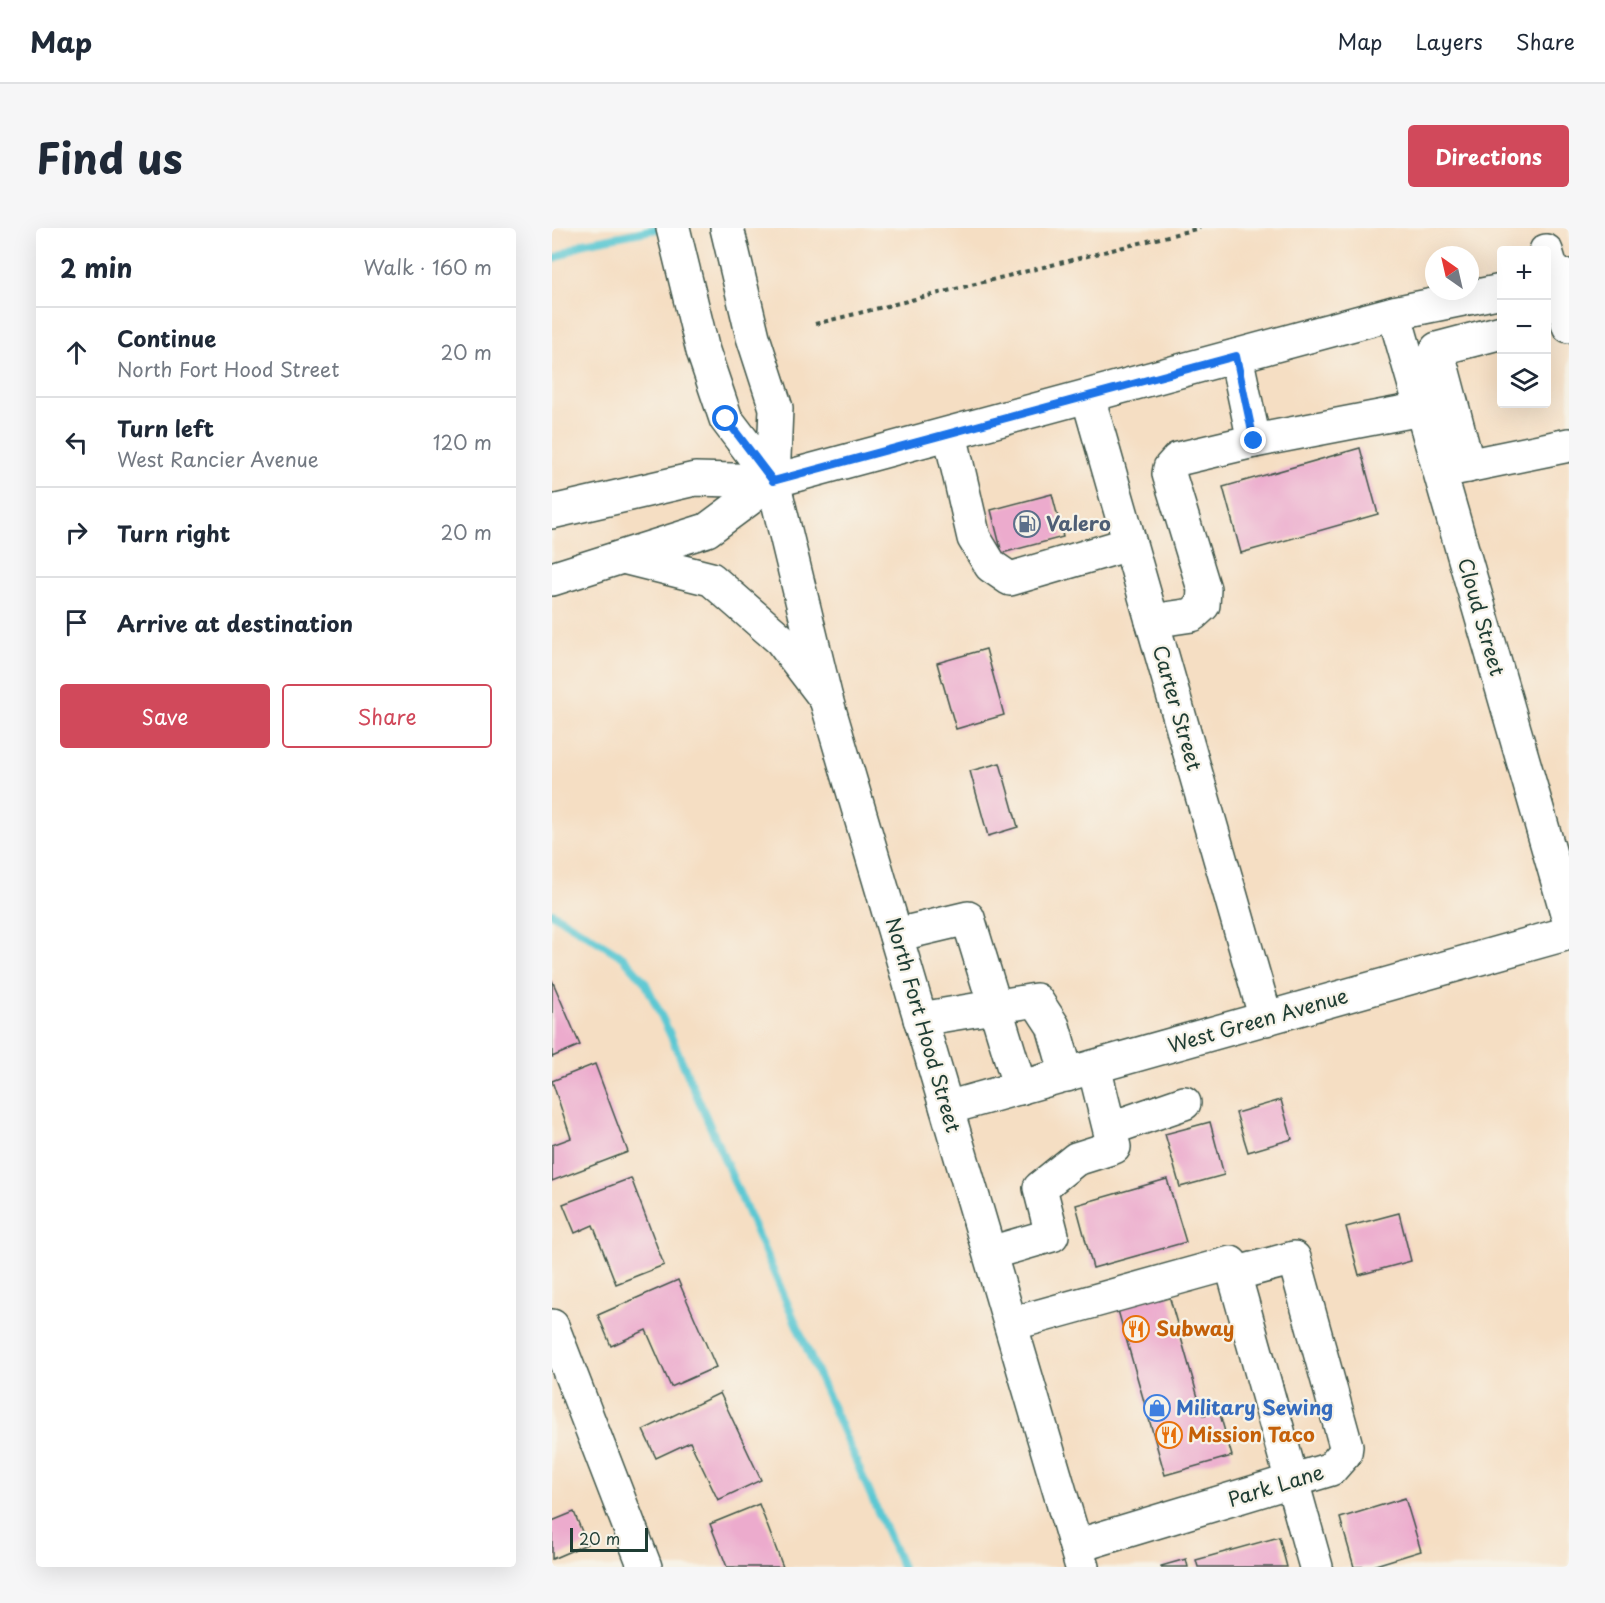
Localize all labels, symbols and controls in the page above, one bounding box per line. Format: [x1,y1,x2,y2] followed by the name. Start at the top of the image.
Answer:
[30,20,92,63] text: Map
[1338,25,1382,57] text: Map
[1415,25,1483,57] text: Layers
[1516,25,1575,57] text: Share
[36,125,183,188] text: Find us
[1408,125,1569,187] button: Directions
[1425,246,1479,300] north arrow
[1497,246,1551,408] map controls
[1497,246,1551,300] button: +
[60,248,133,287] text: 2 min
[364,252,492,282] text: Walk · 160 m
[1497,300,1551,354] button: −
[117,321,216,354] text: Continue
[60,336,93,369] icon: ahead
[440,337,492,367] text: 20 m
[117,354,339,384] text: North Fort Hood Street
[1497,354,1551,408] button: layers
[712,405,738,431] route start
[117,411,214,444] text: Turn left
[60,426,93,459] icon: left
[433,427,492,457] text: 120 m
[1240,427,1266,453] route end
[117,444,319,474] text: West Rancier Avenue
[1046,508,1111,538] place label: Valero
[1012,509,1042,539] fuel station icon: Valero
[60,516,93,549] icon: right
[117,516,230,549] text: Turn right
[440,517,492,547] text: 20 m
[1451,554,1513,679] street label: Cloud Street
[60,606,93,639] icon: arrive
[117,606,353,639] text: Arrive at destination
[1146,641,1210,774] street label: Carter Street
[60,684,270,748] button: Save
[282,684,492,748] button: Share
[879,914,969,1136] street label: North Fort Hood Street
[1164,980,1351,1060] street label: West Green Avenue
[1156,1313,1234,1343] place label: Subway
[1121,1314,1151,1344] restaurant icon: Subway
[1176,1392,1333,1422] place label: Military Sewing
[1142,1393,1172,1423] shop icon: Military Sewing
[1188,1419,1315,1449] place label: Mission Taco
[1154,1420,1184,1450] restaurant icon: Mission Taco
[1224,1456,1327,1514] street label: Park Lane
[570,1525,648,1552] scale bar
[579,1526,620,1550] text: 20 m

